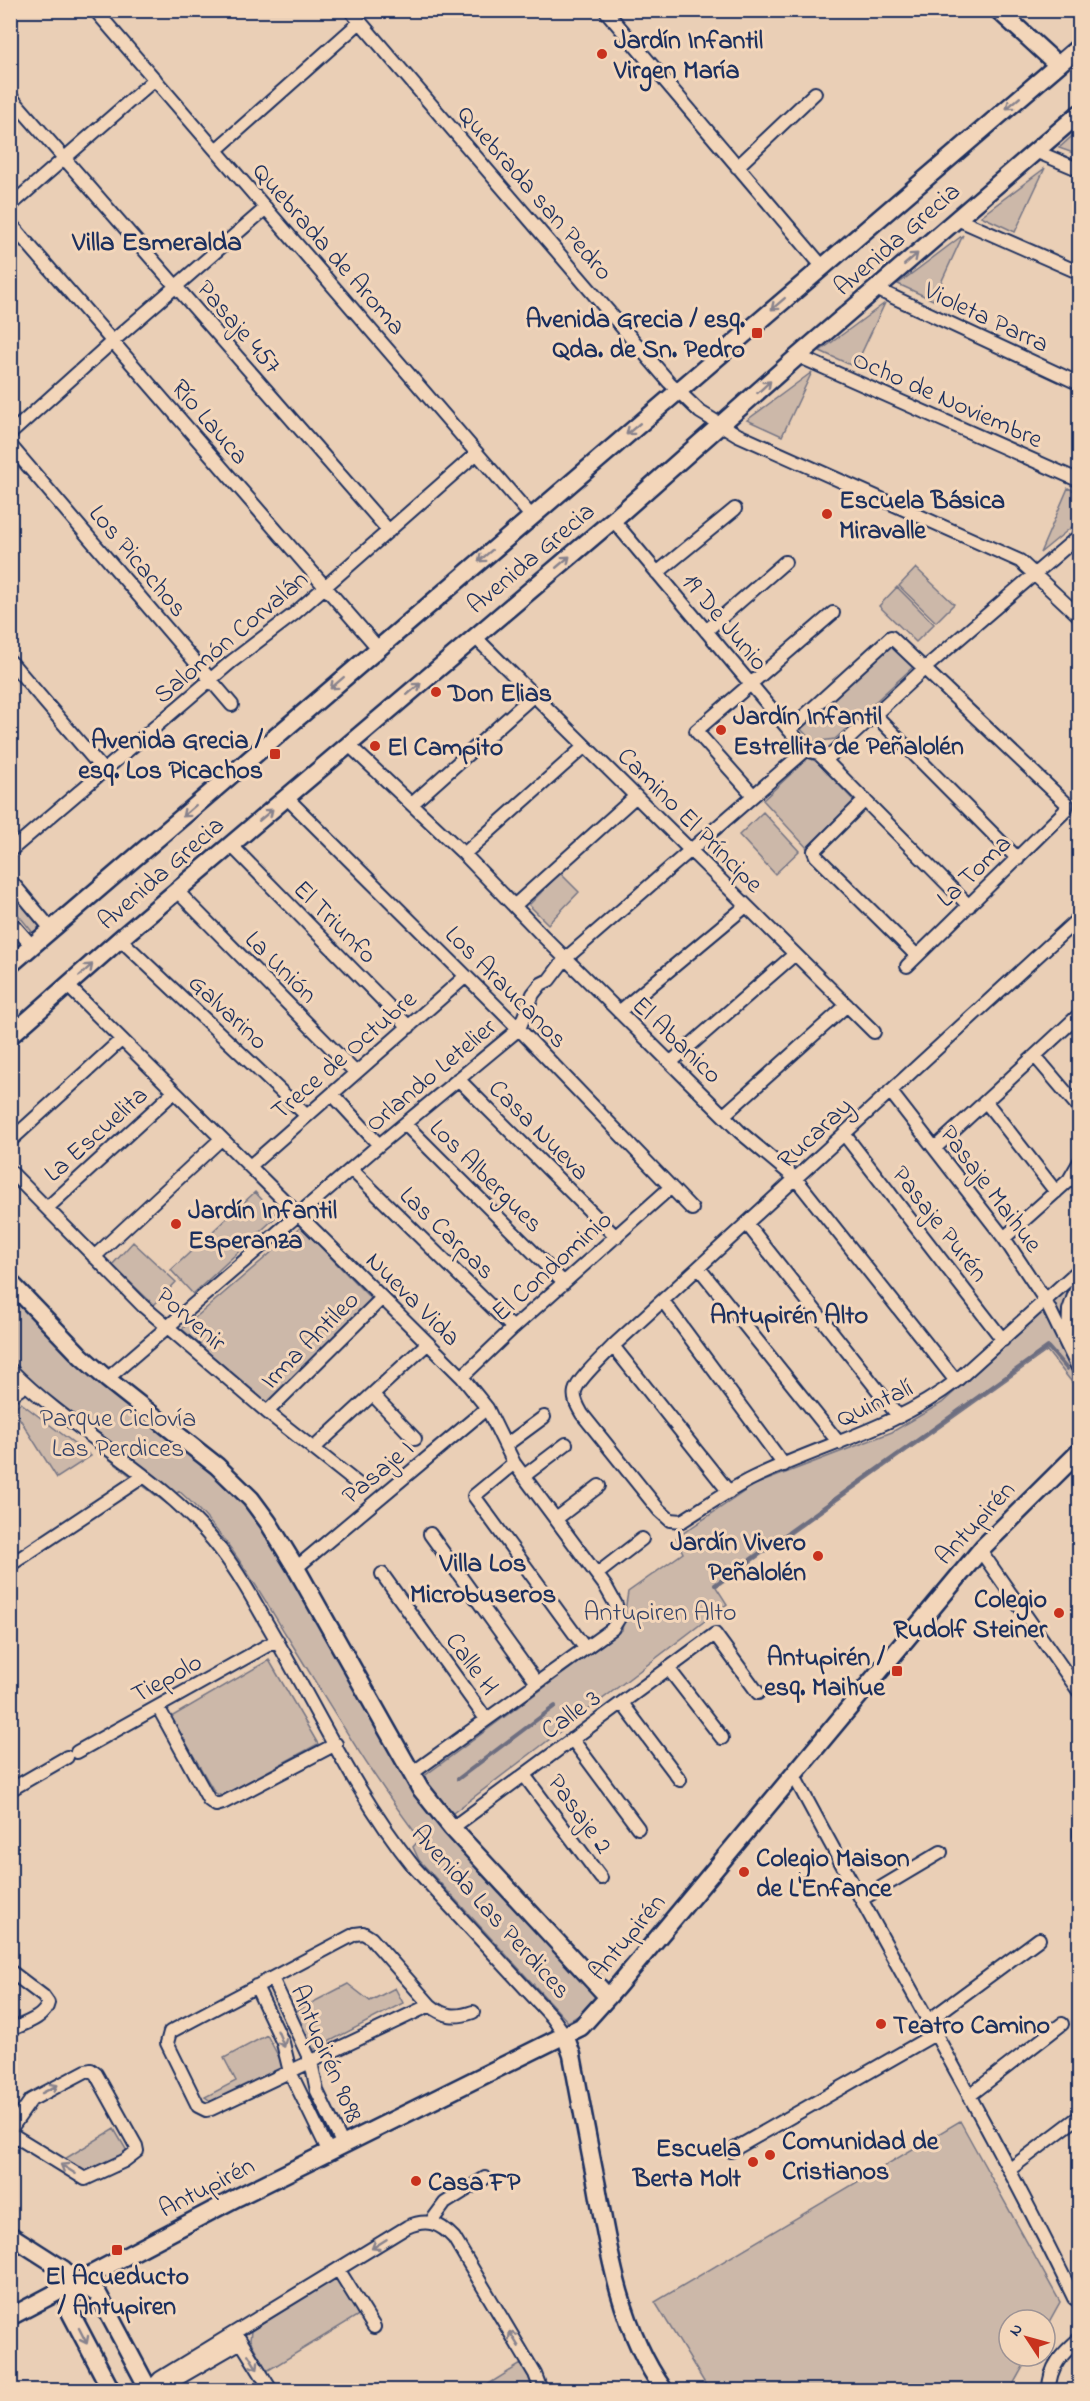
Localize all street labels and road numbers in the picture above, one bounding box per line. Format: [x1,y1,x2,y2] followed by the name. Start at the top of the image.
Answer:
[447,98,621,290] street label: Quebrada san Pedro
[242,155,414,345] street label: Quebrada de Aroma
[826,174,970,306] street label: Avenida Grecia
[186,272,290,384] street label: Pasaje 457
[916,273,1054,364] street label: Violeta Parra
[845,342,1048,460] street label: Ocho de Noviembre
[161,372,257,474] street label: Río Lauca
[459,494,604,624] street label: Avenida Grecia
[78,497,195,627] street label: Los Picachos
[146,562,318,715] street label: Salomón Corvalán
[671,565,776,680] street label: 19 De Junio
[607,739,771,903] street label: Camino El Príncipe
[90,808,234,940] street label: Avenida Grecia
[929,827,1021,918] street label: La Toma
[283,872,385,974] street label: El Triunfo
[435,918,575,1058] street label: Los Araucanos
[234,923,325,1014] street label: La Unión
[178,966,276,1060] street label: Galvarino
[264,982,427,1131] street label: Trece de Octubre
[622,988,730,1094] street label: El Abanico
[358,1009,507,1143] street label: Orlando Letelier
[478,1072,597,1191] street label: Casa Nueva
[36,1078,158,1192] street label: La Escuelita
[770,1089,862,1179] street label: Rucaray
[419,1111,551,1243] street label: Los Albergues
[929,1118,1051,1262] street label: Pasaje Maihue
[881,1158,996,1291] street label: Pasaje Purén
[389,1178,503,1290] street label: Las Carpas
[484,1203,622,1332] street label: El Condominio
[356,1244,468,1356] street label: Nueva Vida
[146,1279,235,1362] street label: Porvenir
[253,1283,369,1399] street label: Irma Antileo
[831,1370,920,1439] street label: Quintalí
[334,1432,423,1515] street label: Pasaje I
[927,1473,1025,1575] street label: Antupirén
[435,1625,507,1704] street label: Calle H
[125,1645,210,1715] street label: Tiepolo
[534,1681,610,1750] street label: Calle 3
[536,1767,621,1863] street label: Pasaje 2
[401,1817,579,2009] street label: Avenida Las Perdices
[580,1886,676,1990] street label: Antupirén
[279,1979,372,2129] street label: Antupirén 9098
[153,2148,262,2229] street label: Antupirén

